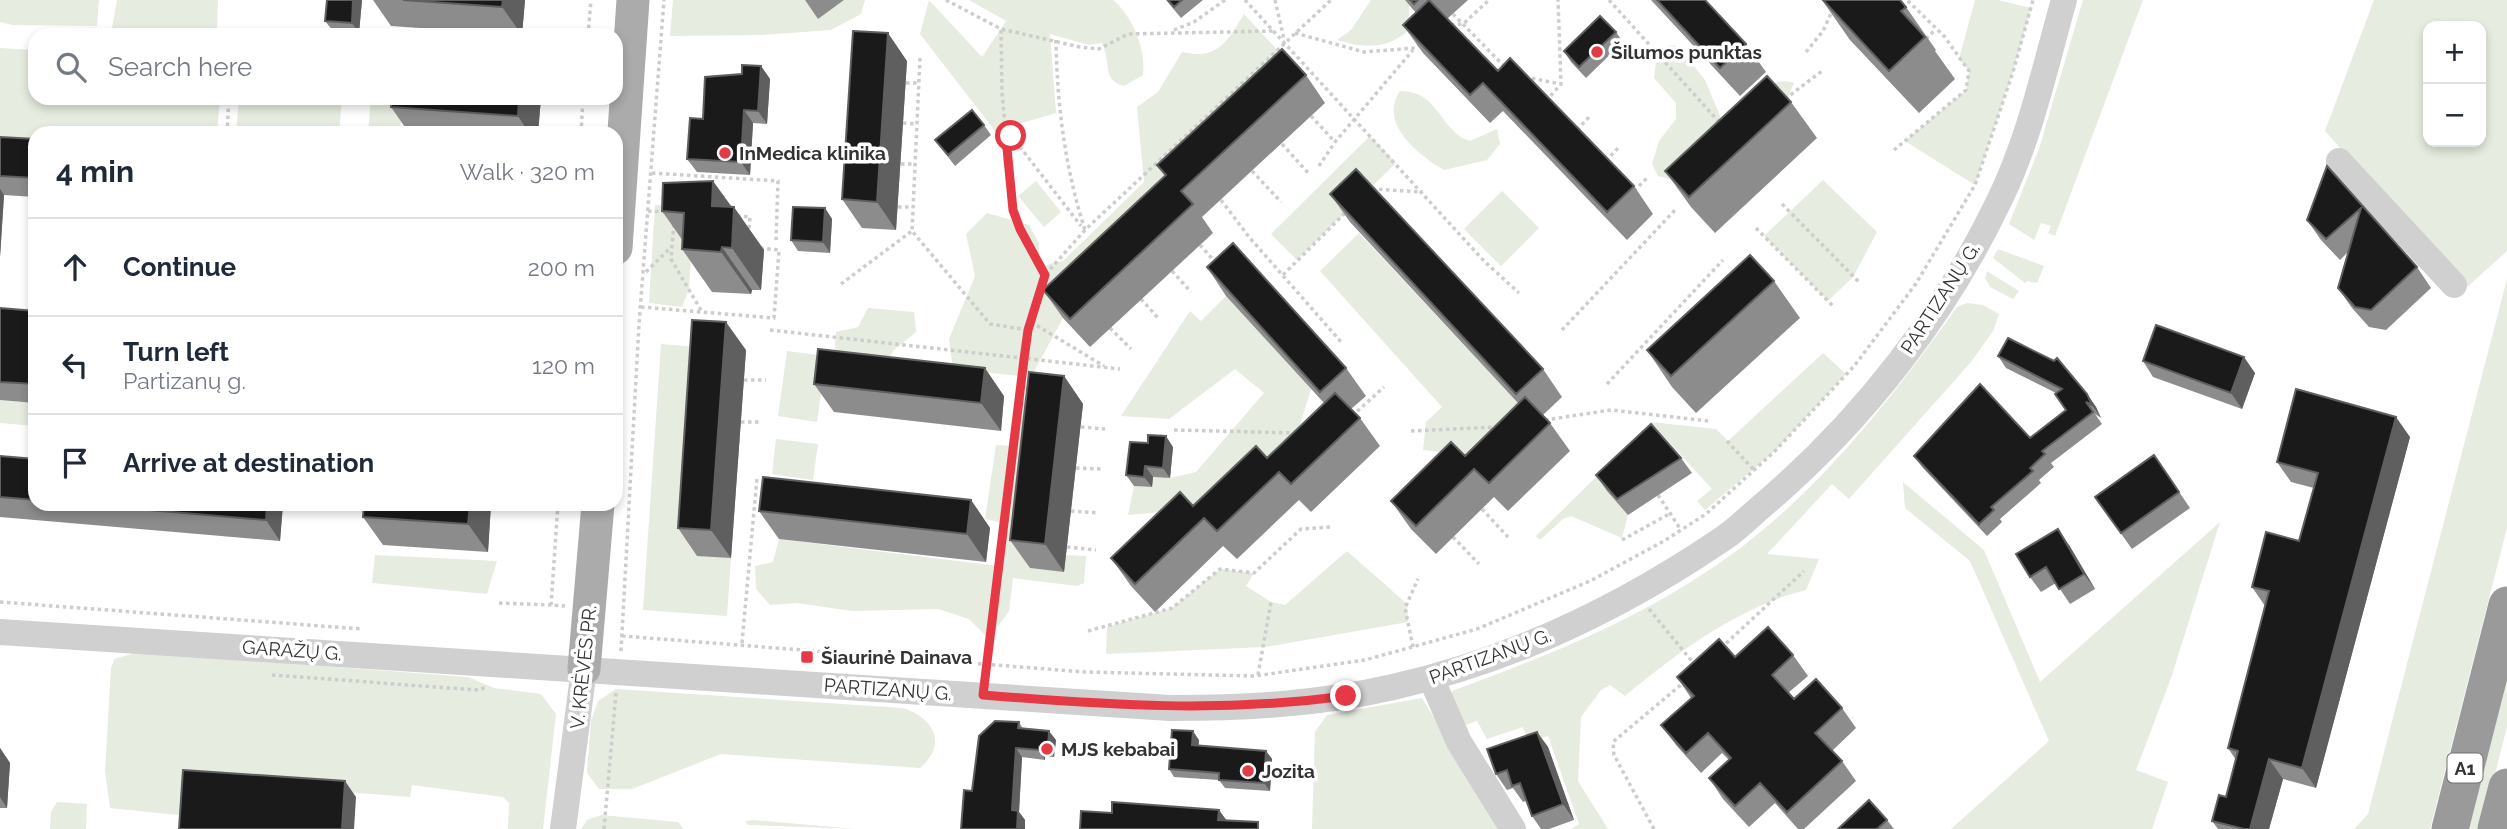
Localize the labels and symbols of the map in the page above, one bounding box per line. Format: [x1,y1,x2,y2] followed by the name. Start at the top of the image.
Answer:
[1611,41,1762,63] place label: Šilumos punktas
[1589,44,1605,60] marker: Šilumos punktas
[995,120,1026,151] route start
[739,142,886,164] place label: InMedica klinika
[717,145,733,161] marker: InMedica klinika
[1896,238,1984,358] street label: PARTIZANŲ G.
[566,604,600,730] street label: V. KRĖVĖS PR.
[1426,624,1554,688] street label: PARTIZANŲ G.
[241,636,343,664] street label: GARAŽŲ G.
[821,646,972,668] place label: Šiaurinė Dainava
[799,649,815,665] marker: Šiaurinė Dainava
[823,674,953,704] street label: PARTIZANŲ G.
[1330,680,1361,711] route end
[1061,738,1175,760] place label: MJS kebabai
[1039,741,1055,757] marker: MJS kebabai
[2448,754,2482,782] road number: A1
[1262,760,1315,782] place label: Jozita
[1240,763,1256,779] marker: Jozita

